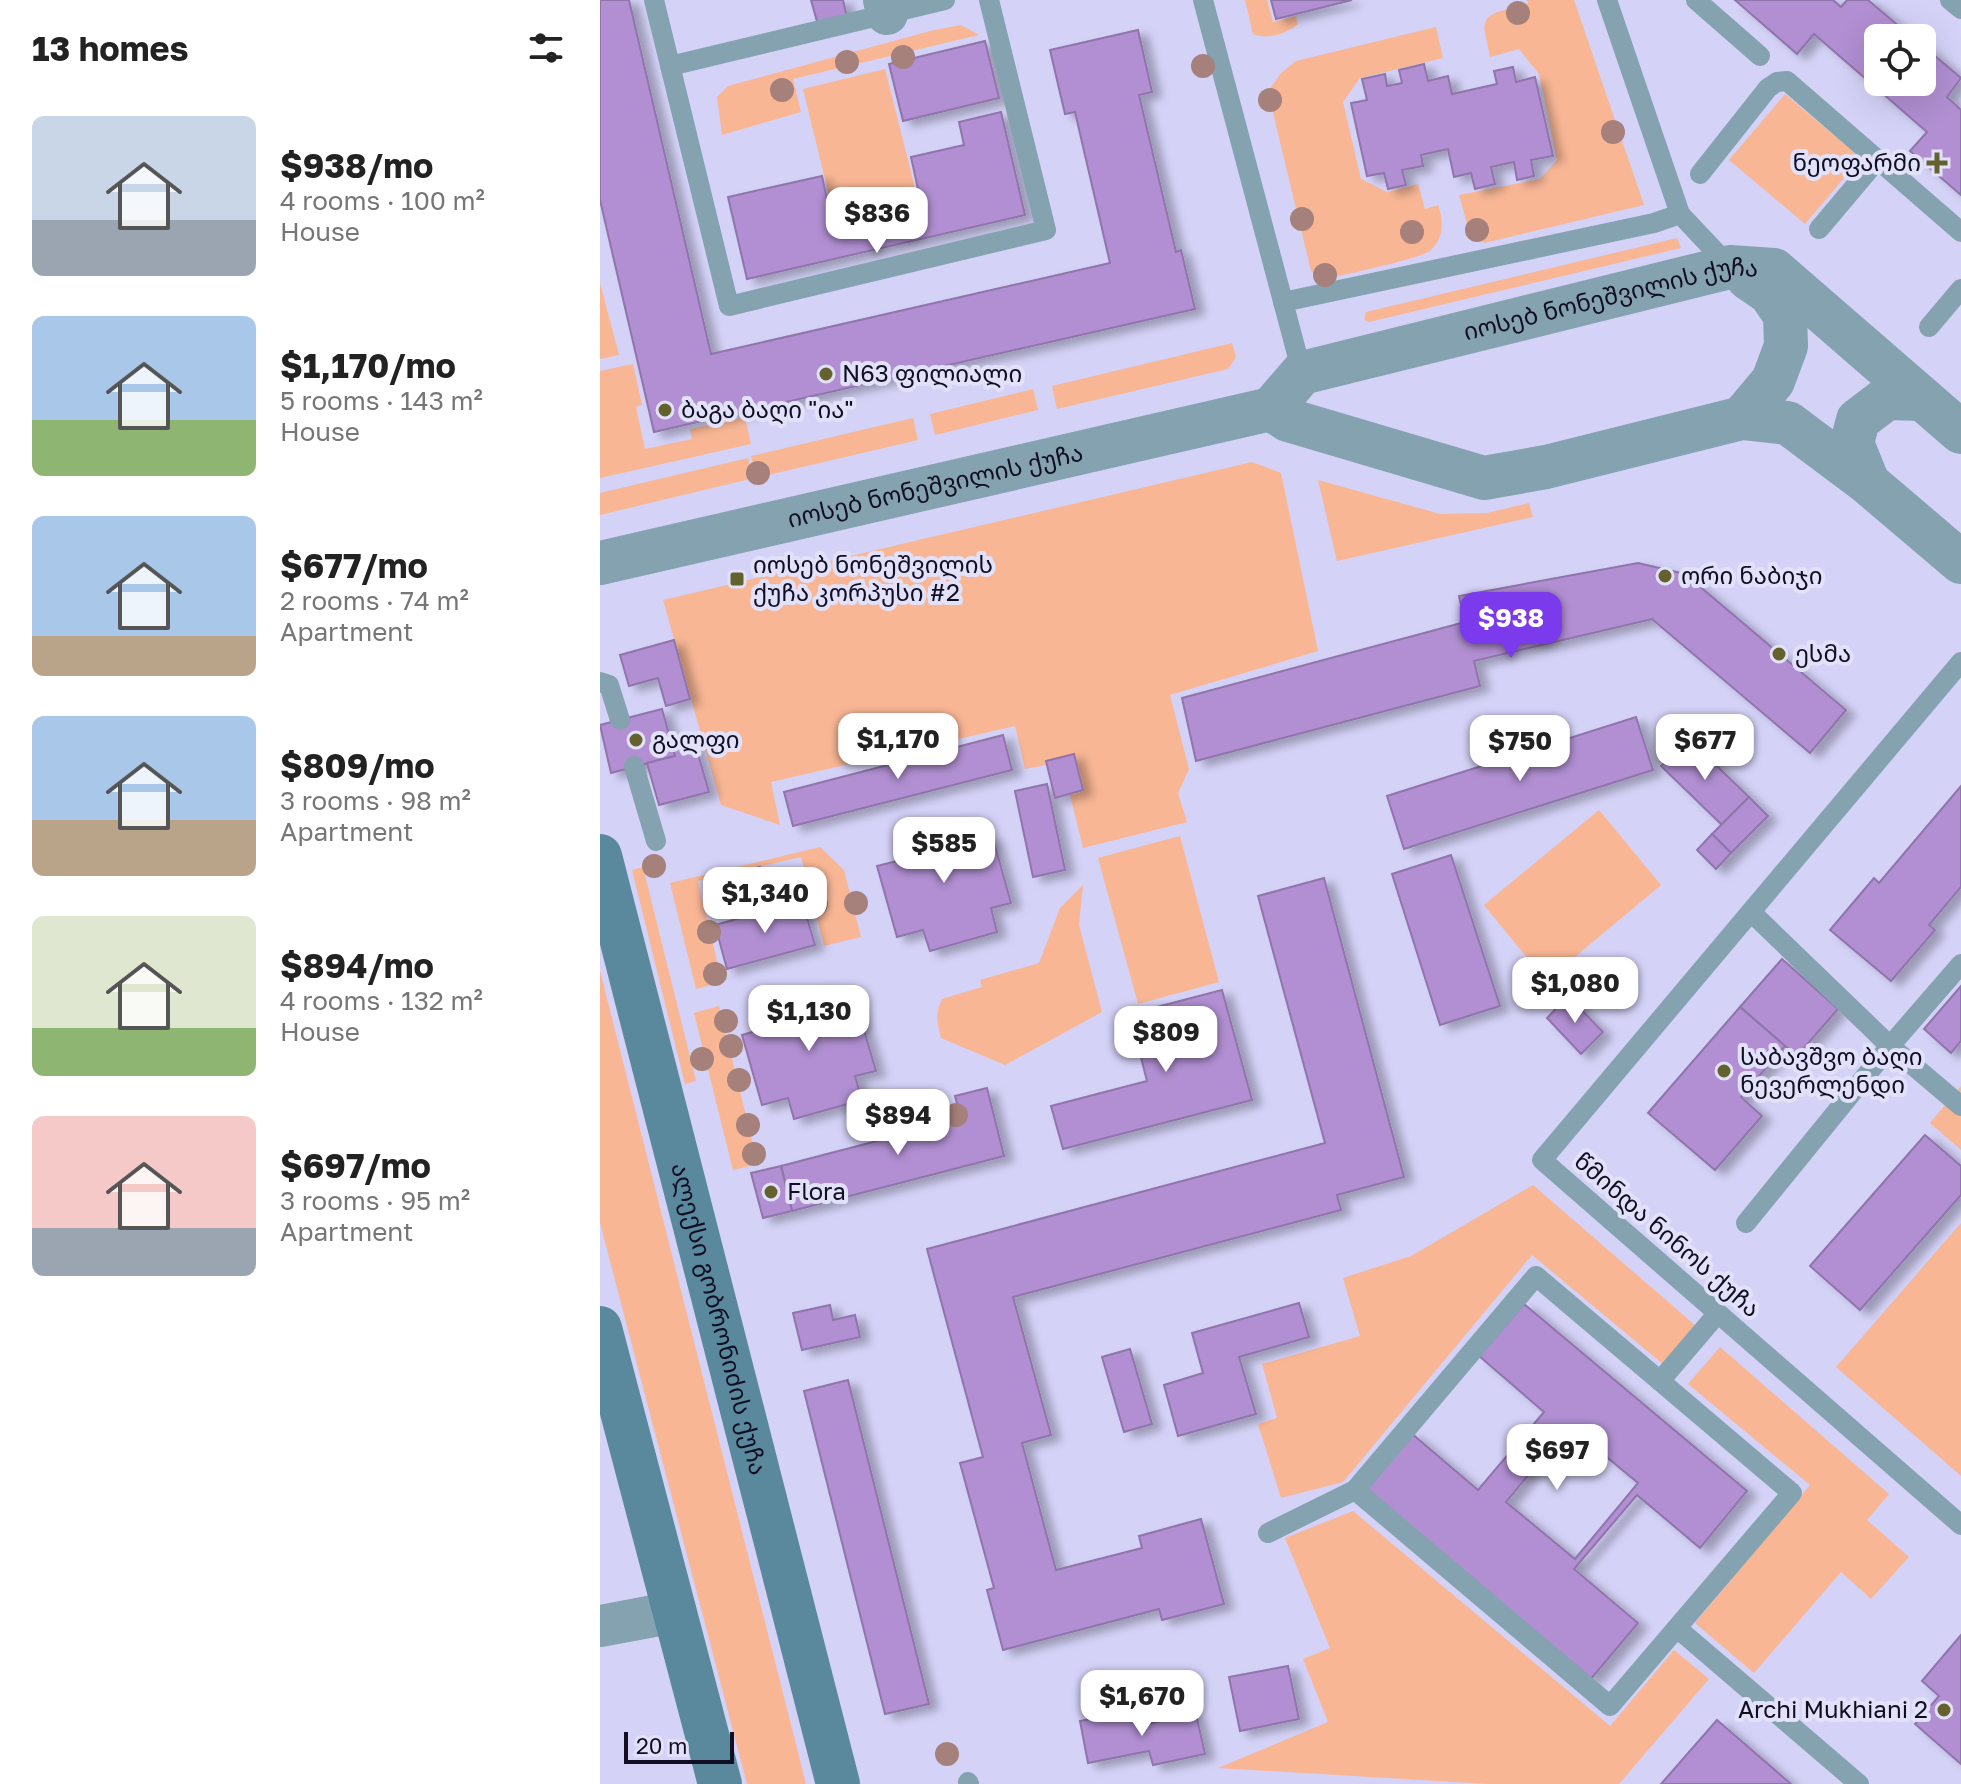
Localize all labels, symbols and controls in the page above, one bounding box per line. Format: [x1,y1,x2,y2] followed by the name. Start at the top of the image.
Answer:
[1864,24,1936,96] map controls
[1864,24,1936,96] button: locate
[524,26,568,70] icon: filters
[32,28,189,68] text: 13 homes
[280,145,433,185] text: $938/mo
[1792,147,1921,177] place label: ნეოფარმი
[96,148,192,244] icon: home
[1928,154,1946,172] marker: ნეოფარმი
[280,185,485,216] text: 4 rooms · 100 m²
[830,187,924,255] pin: $836
[844,197,910,228] text: $836
[280,216,360,247] text: House
[1460,251,1759,345] street label: იოსებ ნონეშვილის ქუჩა
[280,345,456,385] text: $1,170/mo
[96,348,192,444] icon: home
[842,358,1022,388] place label: N63 ფილიალი
[817,365,835,383] marker: N63 ფილიალი
[280,385,483,416] text: 5 rooms · 143 m²
[681,394,854,425] place label: ბაგა ბაღი "ია"
[656,401,674,419] marker: ბაგა ბაღი "ია"
[280,416,360,447] text: House
[784,437,1085,533] street label: იოსებ ნონეშვილის ქუჩა
[280,545,428,585] text: $677/mo
[96,548,192,644] icon: home
[753,549,993,607] place label: იოსებ ნონეშვილის ქუჩა კორპუსი #2
[1681,560,1822,590] place label: ორი ნაბიჯი
[1656,567,1674,585] marker: ორი ნაბიჯი
[728,570,746,588] marker: იოსებ ნონეშვილის ქუჩა კორპუსი #2
[280,585,469,616] text: 2 rooms · 74 m²
[1464,592,1558,660] pin: $938
[1478,602,1544,633] text: $938
[280,616,413,647] text: Apartment
[1795,638,1851,668] place label: ესმა
[1770,645,1788,663] marker: ესმა
[833,713,963,781] pin: $1,170
[1658,714,1752,782] pin: $677
[1473,715,1567,783] pin: $750
[856,723,940,754] text: $1,170
[652,724,740,754] place label: გალფი
[1674,724,1736,755] text: $677
[1488,725,1552,756] text: $750
[627,731,645,749] marker: გალფი
[280,745,435,785] text: $809/mo
[96,748,192,844] icon: home
[280,785,471,816] text: 3 rooms · 98 m²
[280,816,413,847] text: Apartment
[897,817,991,885] pin: $585
[911,827,977,858] text: $585
[700,867,830,935] pin: $1,340
[721,877,809,908] text: $1,340
[280,945,434,985] text: $894/mo
[96,948,192,1044] icon: home
[1510,957,1640,1025] pin: $1,080
[1530,967,1620,998] text: $1,080
[280,985,483,1016] text: 4 rooms · 132 m²
[744,985,874,1053] pin: $1,130
[766,995,852,1026] text: $1,130
[1119,1006,1213,1074] pin: $809
[280,1016,360,1047] text: House
[1132,1016,1200,1047] text: $809
[1740,1041,1922,1099] place label: საბავშვო ბაღი ნევერლენდი
[1715,1062,1733,1080] marker: საბავშვო ბაღი ნევერლენდი
[851,1089,945,1157] pin: $894
[865,1099,931,1130] text: $894
[280,1145,431,1185] text: $697/mo
[1569,1145,1767,1323] street label: წმინდა ნინოს ქუჩა
[96,1148,192,1244] icon: home
[666,1160,774,1478] street label: ალექსი გობრონიძის ქუჩა
[787,1176,846,1205] place label: Flora
[762,1183,780,1201] marker: Flora
[280,1185,470,1216] text: 3 rooms · 95 m²
[280,1216,413,1247] text: Apartment
[1510,1424,1604,1492] pin: $697
[1525,1434,1589,1465] text: $697
[1077,1670,1207,1738] pin: $1,670
[1099,1680,1185,1711] text: $1,670
[1738,1694,1928,1723] place label: Archi Mukhiani 2
[1935,1701,1953,1719] marker: Archi Mukhiani 2
[624,1728,734,1764] scale bar
[636,1732,687,1759] text: 20 m

